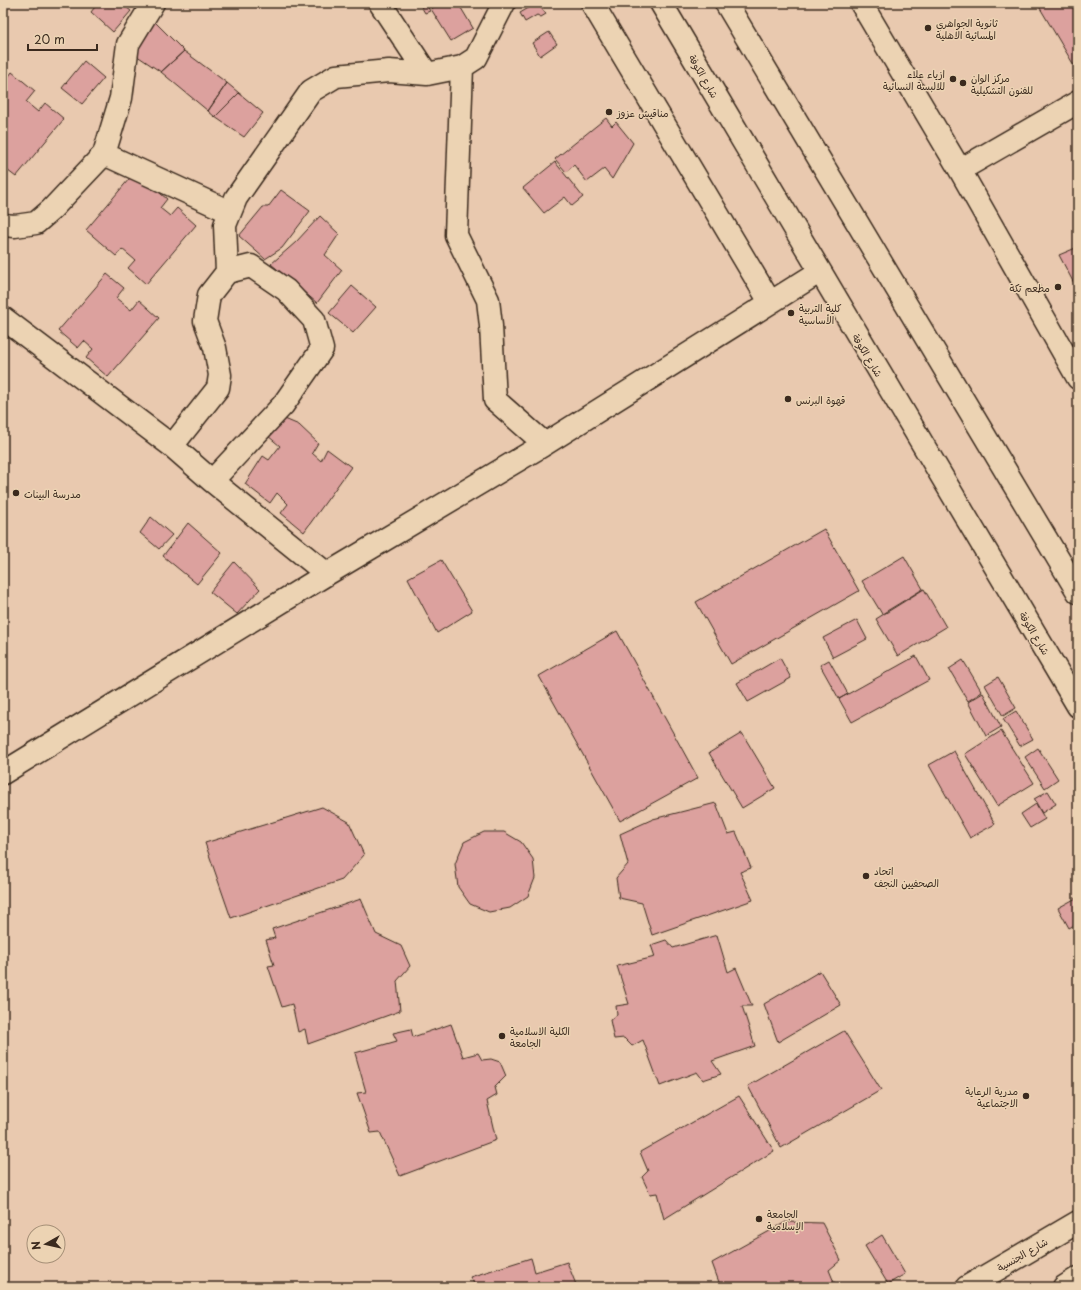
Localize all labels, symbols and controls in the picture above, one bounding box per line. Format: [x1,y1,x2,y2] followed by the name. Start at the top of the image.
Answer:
[936,15,999,42] place label: ثانوية الجواهري المسائية الاهلية
[923,23,933,33] marker: ثانوية الجواهري المسائية الاهلية
[28,26,97,52] scale bar
[34,30,65,48] text: 20 m
[685,51,723,101] street label: شارع الكوفة
[883,66,945,93] place label: ازياء علاء للالبسة النسائية
[971,70,1033,98] place label: مركز الوان للفنون التشكيلية
[948,74,958,84] marker: ازياء علاء للالبسة النسائية
[958,78,968,88] marker: مركز الوان للفنون التشكيلية
[616,105,669,120] place label: مناقيش عزوز
[604,107,614,117] marker: مناقيش عزوز
[1010,280,1050,296] place label: مطعم تكة
[1053,282,1063,292] marker: مطعم تكة
[799,300,841,327] place label: كلية التربية الأساسية
[786,308,796,318] marker: كلية التربية الأساسية
[848,331,887,380] street label: شارع الكوفة
[796,392,845,408] place label: قهوة البرنس
[783,394,793,404] marker: قهوة البرنس
[24,486,81,501] place label: مدرسة البينات
[11,488,21,498] marker: مدرسة البينات
[1015,609,1054,658] street label: شارع الكوفة
[874,863,939,890] place label: اتحاد الصحفيين النجف
[861,871,871,881] marker: اتحاد الصحفيين النجف
[510,1023,570,1050] place label: الكلية الاسلامية الجامعة
[497,1031,507,1041] marker: الكلية الاسلامية الجامعة
[965,1083,1018,1110] place label: مدرية الرعاية الاجتماعية
[1021,1091,1031,1101] marker: مدرية الرعاية الاجتماعية
[767,1206,804,1234] place label: الجامعة الإسلامية
[754,1214,764,1224] marker: الجامعة الإسلامية
[26,1224,66,1264] north arrow
[994,1233,1051,1275] street label: شارع الجنسية
[27,1240,45,1251] text: N

